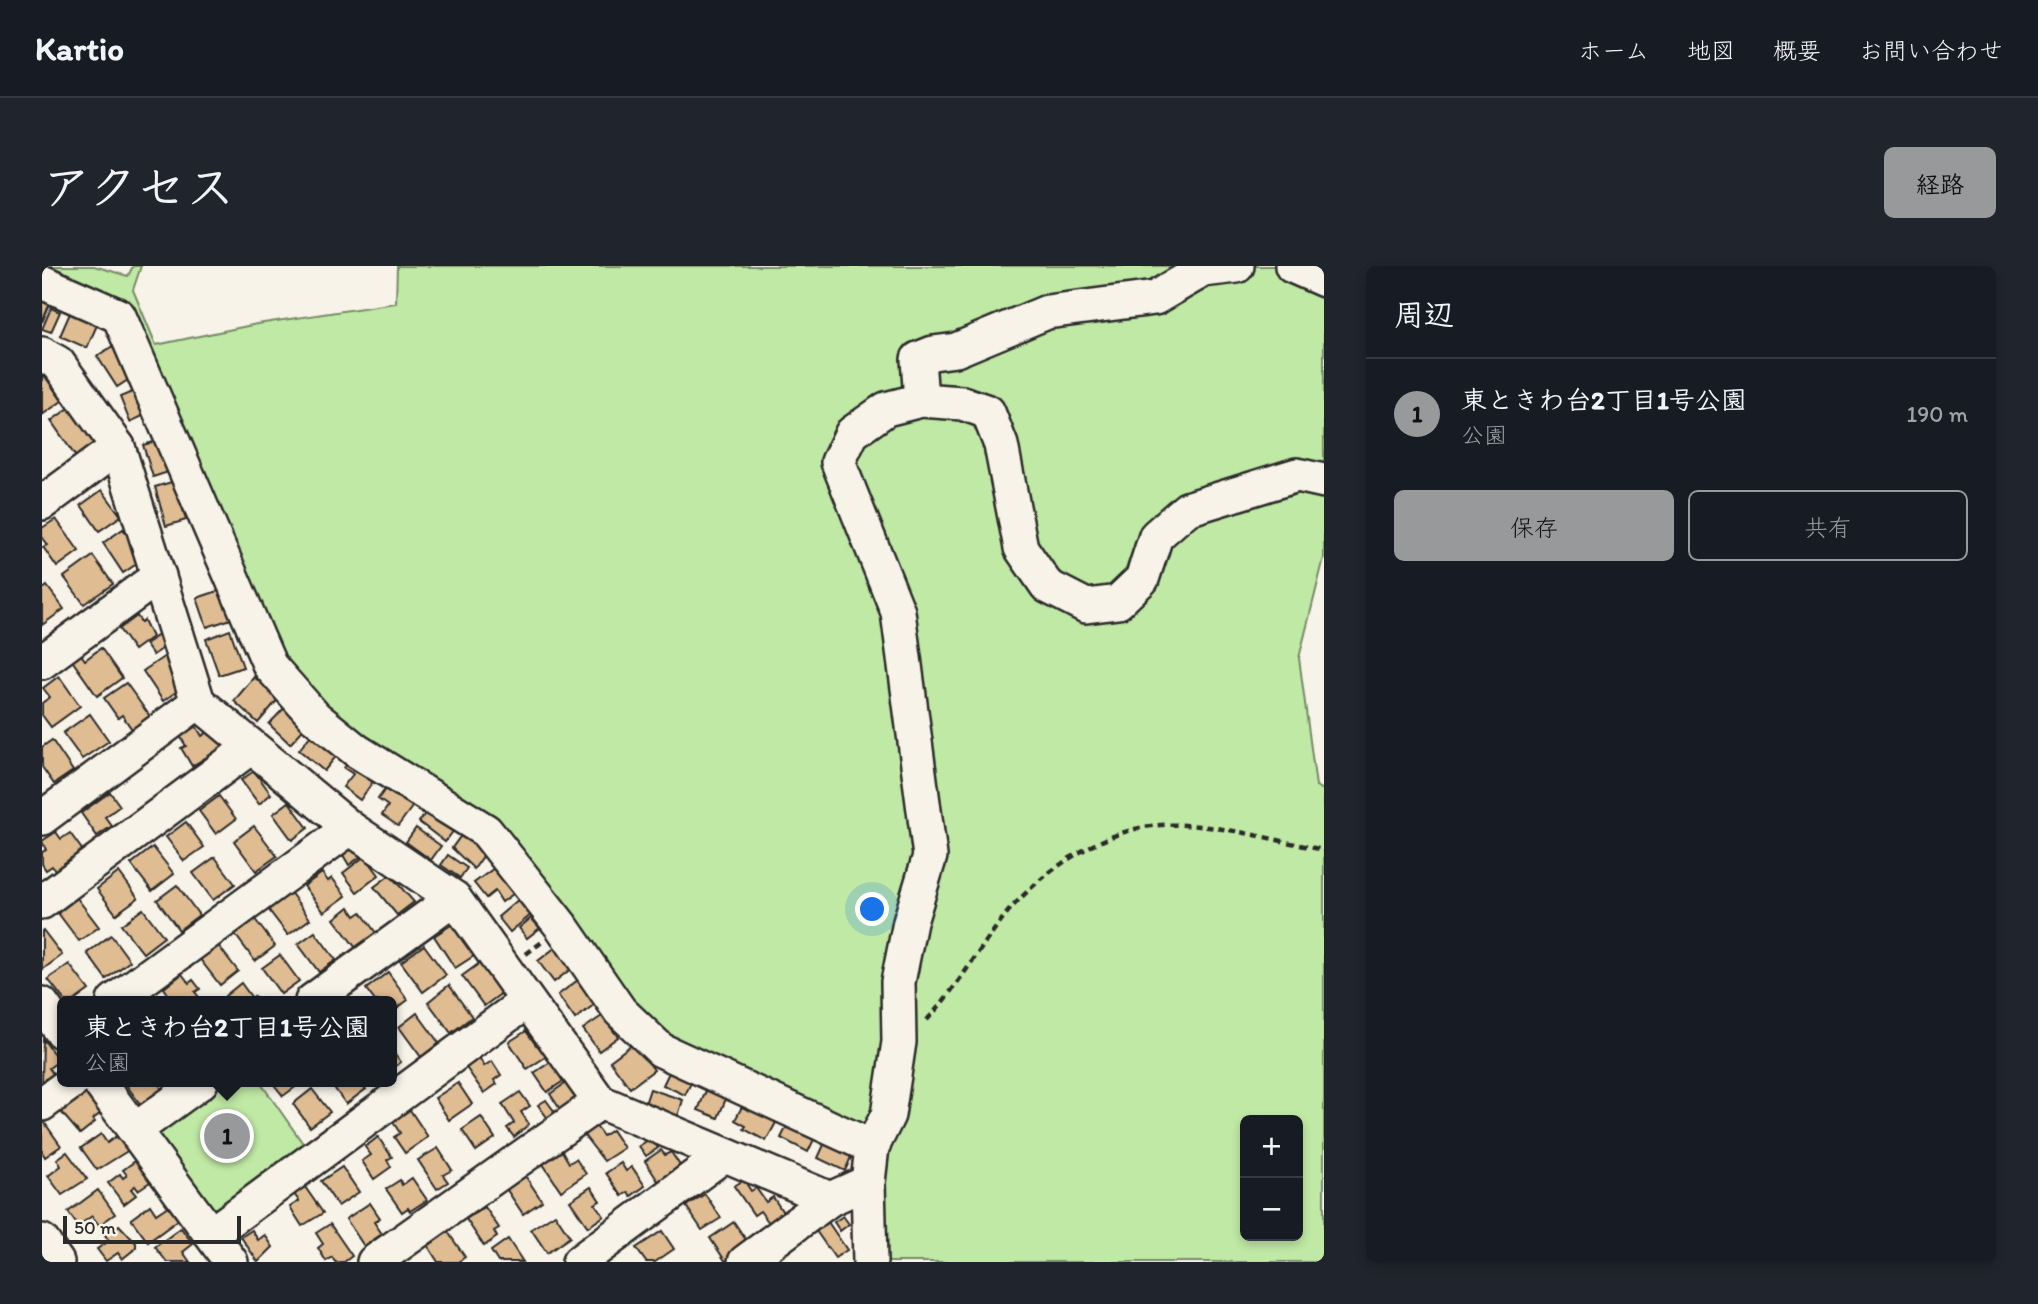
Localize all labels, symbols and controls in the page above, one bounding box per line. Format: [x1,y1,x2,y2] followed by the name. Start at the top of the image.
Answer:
[35,29,124,68] text: Kartio
[1578,36,1649,65] text: ホーム
[1687,36,1735,65] text: 地図
[1773,36,1821,65] text: 概要
[1859,36,2003,65] text: お問い合わせ
[1884,147,1996,218] button: 経路
[42,157,235,216] text: アクセス
[1394,296,1454,333] text: 周辺
[1461,384,1747,416] text: 東ときわ台2丁目1号公園
[1412,400,1422,428] text: 1
[1907,400,1968,428] text: 190 m
[1461,421,1507,449] text: 公園
[1394,490,1674,561] button: 保存
[1688,490,1968,561] button: 共有
[855,892,889,926] your location
[57,996,397,1087] popup
[84,1011,370,1043] text: 東ときわ台2丁目1号公園
[84,1048,130,1076] text: 公園
[204,1110,250,1162] pin: 1
[1240,1115,1303,1241] map controls
[1240,1115,1303,1178] button: +
[1240,1178,1303,1241] button: −
[63,1213,242,1245] scale bar
[74,1216,116,1239] text: 50 m

